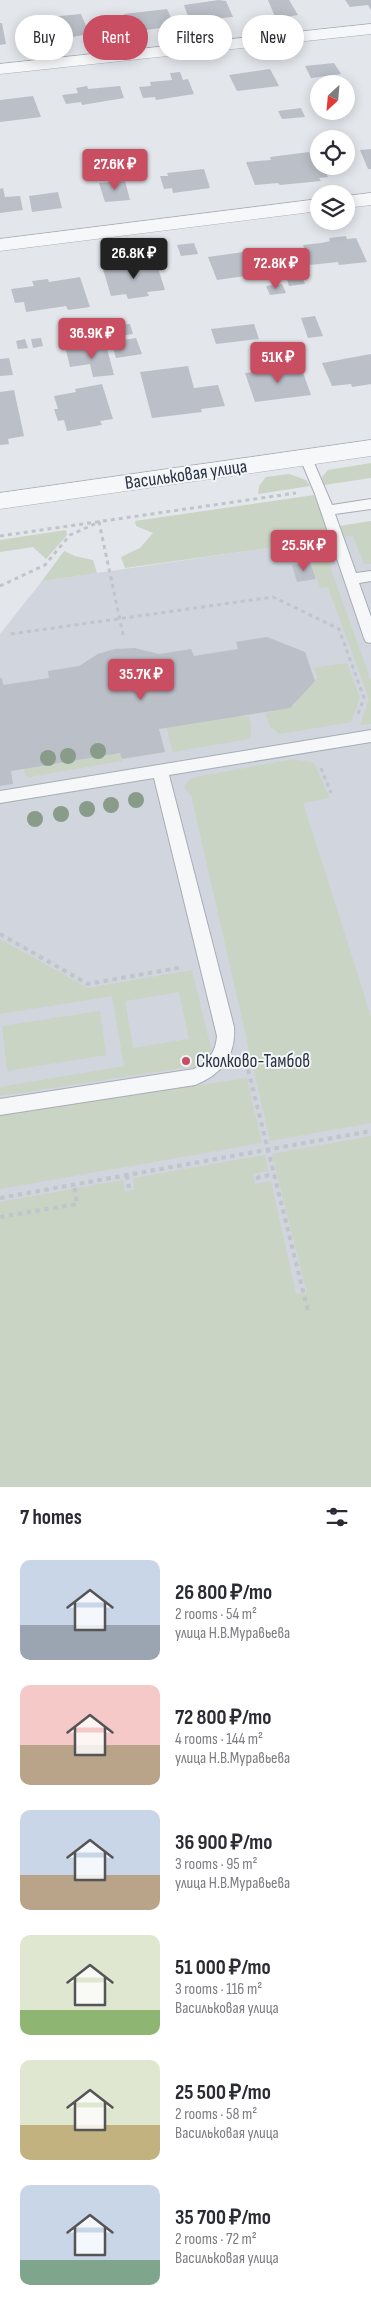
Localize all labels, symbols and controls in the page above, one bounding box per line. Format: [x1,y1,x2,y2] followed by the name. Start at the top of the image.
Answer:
[15,15,73,60] chip: Buy
[83,15,148,60] chip: Rent
[158,15,232,60] chip: Filters
[242,15,304,60] chip: New
[310,75,355,120] north arrow
[310,75,355,230] map controls
[310,130,355,175] button: locate
[69,148,161,191] pin: 27.6K ₽
[93,155,137,174] text: 27.6K ₽
[310,185,355,230] button: layers
[88,238,180,280] pin: 26.8K ₽
[111,244,157,263] text: 26.8K ₽
[230,248,322,290] pin: 72.8K ₽
[254,254,298,273] text: 72.8K ₽
[46,318,138,360] pin: 36.9K ₽
[69,324,115,343] text: 36.9K ₽
[243,342,313,384] pin: 51K ₽
[261,348,295,367] text: 51K ₽
[123,455,249,495] street label: Васильковая улица
[258,530,350,572] pin: 25.5K ₽
[282,536,326,555] text: 25.5K ₽
[95,658,187,701] pin: 35.7K ₽
[119,665,163,684] text: 35.7K ₽
[196,1050,310,1073] place label: Сколково-Тамбов
[180,1055,192,1067] marker: Сколково-Тамбов
[323,1503,351,1531] icon: filters
[20,1505,82,1530] text: 7 homes
[60,1580,120,1640] icon: home
[175,1580,272,1605] text: 26 800 ₽/mo
[175,1605,257,1624] text: 2 rooms · 54 m²
[175,1624,290,1643] text: улица Н.В.Муравьева
[60,1705,120,1765] icon: home
[175,1705,271,1730] text: 72 800 ₽/mo
[175,1730,263,1749] text: 4 rooms · 144 m²
[175,1749,290,1768] text: улица Н.В.Муравьева
[60,1830,120,1890] icon: home
[175,1830,272,1855] text: 36 900 ₽/mo
[175,1855,257,1874] text: 3 rooms · 95 m²
[175,1874,290,1893] text: улица Н.В.Муравьева
[60,1955,120,2015] icon: home
[175,1955,271,1980] text: 51 000 ₽/mo
[175,1980,262,1999] text: 3 rooms · 116 m²
[175,1999,279,2018] text: Васильковая улица
[60,2080,120,2140] icon: home
[175,2080,271,2105] text: 25 500 ₽/mo
[175,2105,257,2124] text: 2 rooms · 58 m²
[175,2124,279,2143] text: Васильковая улица
[60,2205,120,2265] icon: home
[175,2205,271,2230] text: 35 700 ₽/mo
[175,2230,257,2249] text: 2 rooms · 72 m²
[175,2249,279,2268] text: Васильковая улица

